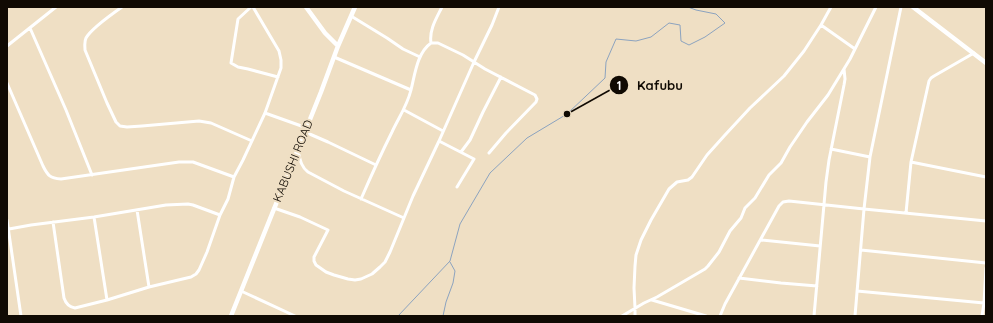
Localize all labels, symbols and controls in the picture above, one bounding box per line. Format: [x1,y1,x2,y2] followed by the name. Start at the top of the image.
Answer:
[609,73,691,98] callout: Kafubu
[637,77,683,93] text: Kafubu
[617,78,621,93] text: 1
[269,117,316,204] street label: KABUSHI ROAD

